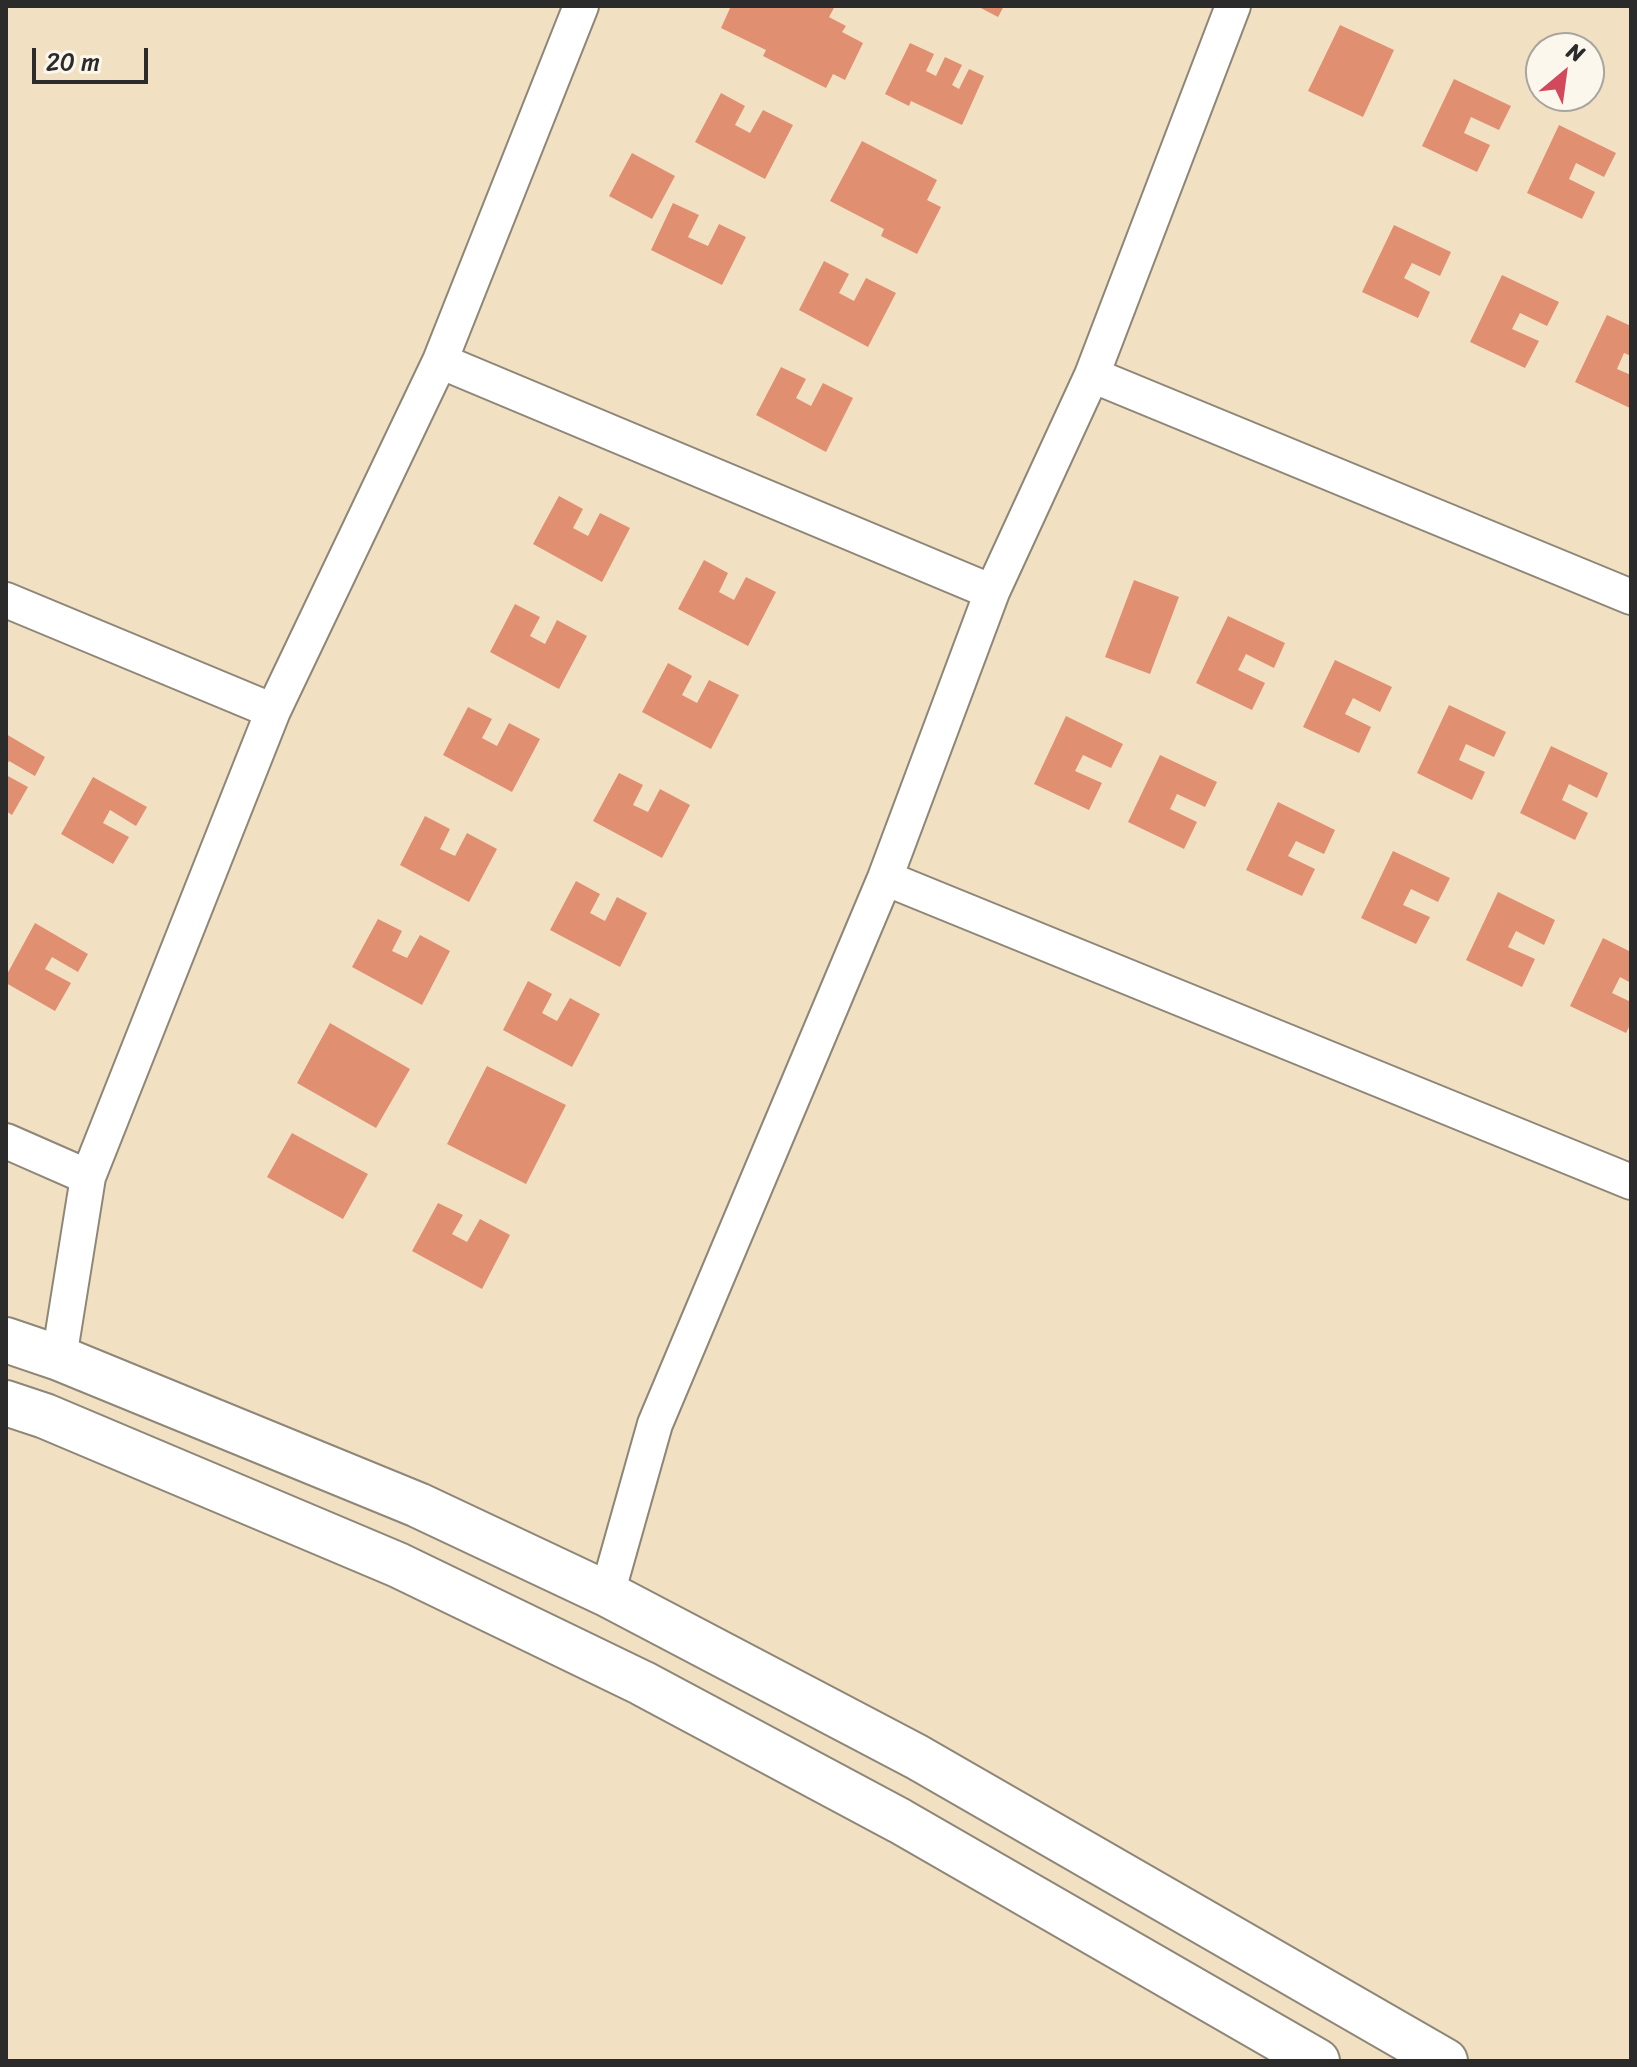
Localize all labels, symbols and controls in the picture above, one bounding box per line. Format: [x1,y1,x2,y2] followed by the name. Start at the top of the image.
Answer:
[36,32,152,82] scale bar
[1525,32,1605,112] north arrow
[1560,32,1592,73] text: N
[46,41,100,83] text: 20 m

